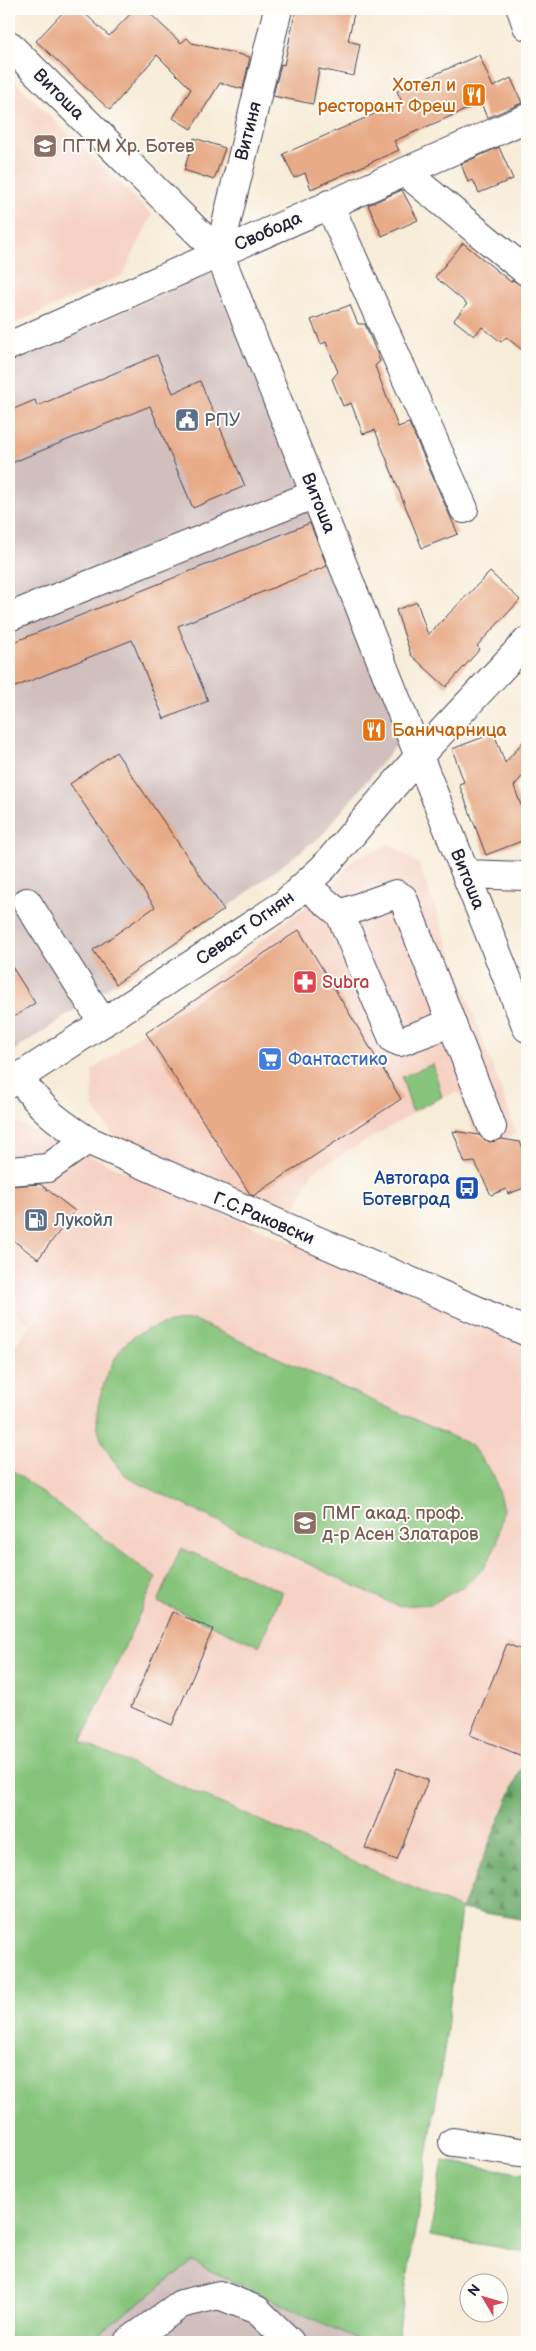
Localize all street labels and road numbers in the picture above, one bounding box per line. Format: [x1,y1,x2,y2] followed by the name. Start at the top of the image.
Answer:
[29,65,89,124] street label: Витоша
[231,99,266,163] street label: Витиня
[231,207,305,256] street label: Свобода
[297,470,340,537] street label: Витоша
[446,846,489,913] street label: Витоша
[192,887,298,970] street label: Севаст Огнян
[210,1188,317,1249] street label: Г.С.Раковски

